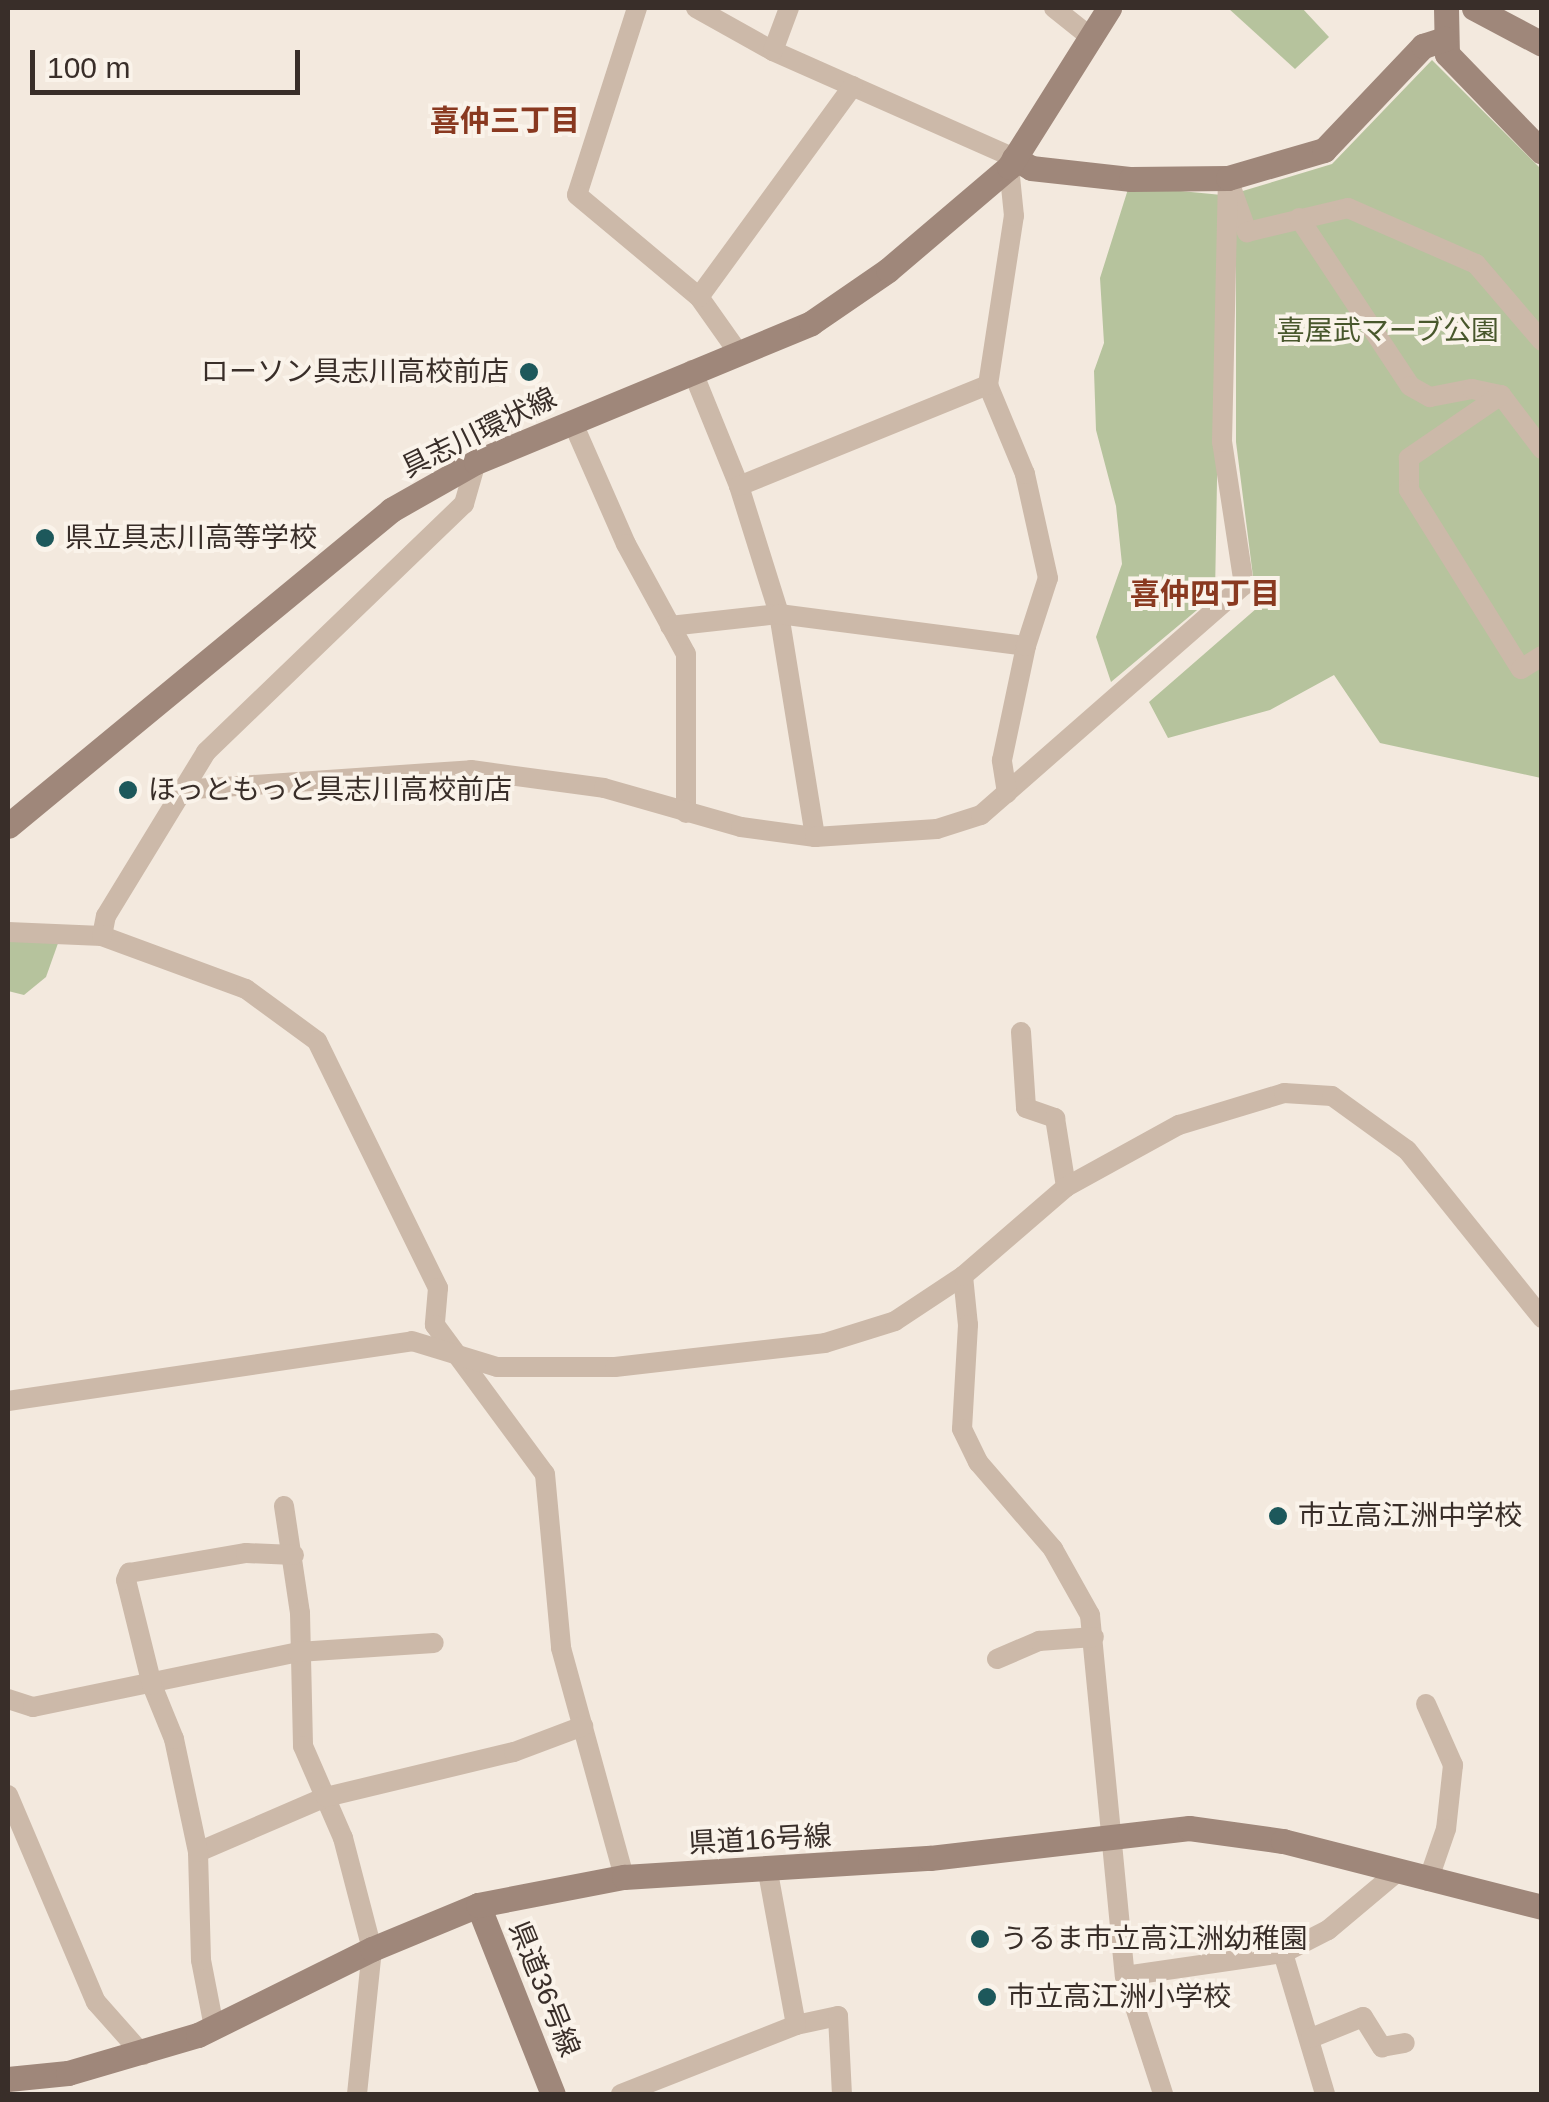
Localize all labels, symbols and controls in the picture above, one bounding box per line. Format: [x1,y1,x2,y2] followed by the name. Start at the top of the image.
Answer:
[35,30,305,92] scale bar
[47,51,130,84] text: 100 m
[430,103,580,139] district label: 喜仲三丁目
[1276,314,1500,348] park label: 喜屋武マーブ公園
[201,355,509,389] place label: ローソン具志川高校前店
[518,361,540,383] marker: ローソン具志川高校前店
[396,381,562,485] street label: 具志川環状線
[65,521,317,555] place label: 県立具志川高等学校
[34,527,56,549] marker: 県立具志川高等学校
[1130,576,1280,612] district label: 喜仲四丁目
[148,773,512,807] place label: ほっともっと具志川高校前店
[117,779,139,801] marker: ほっともっと具志川高校前店
[1298,1499,1522,1533] place label: 市立高江洲中学校
[1267,1505,1289,1527] marker: 市立高江洲中学校
[688,1819,832,1861] street label: 県道16号線
[502,1916,586,2062] street label: 県道36号線
[1000,1922,1308,1956] place label: うるま市立高江洲幼稚園
[969,1928,991,1950] marker: うるま市立高江洲幼稚園
[1007,1980,1231,2014] place label: 市立高江洲小学校
[976,1986,998,2008] marker: 市立高江洲小学校

